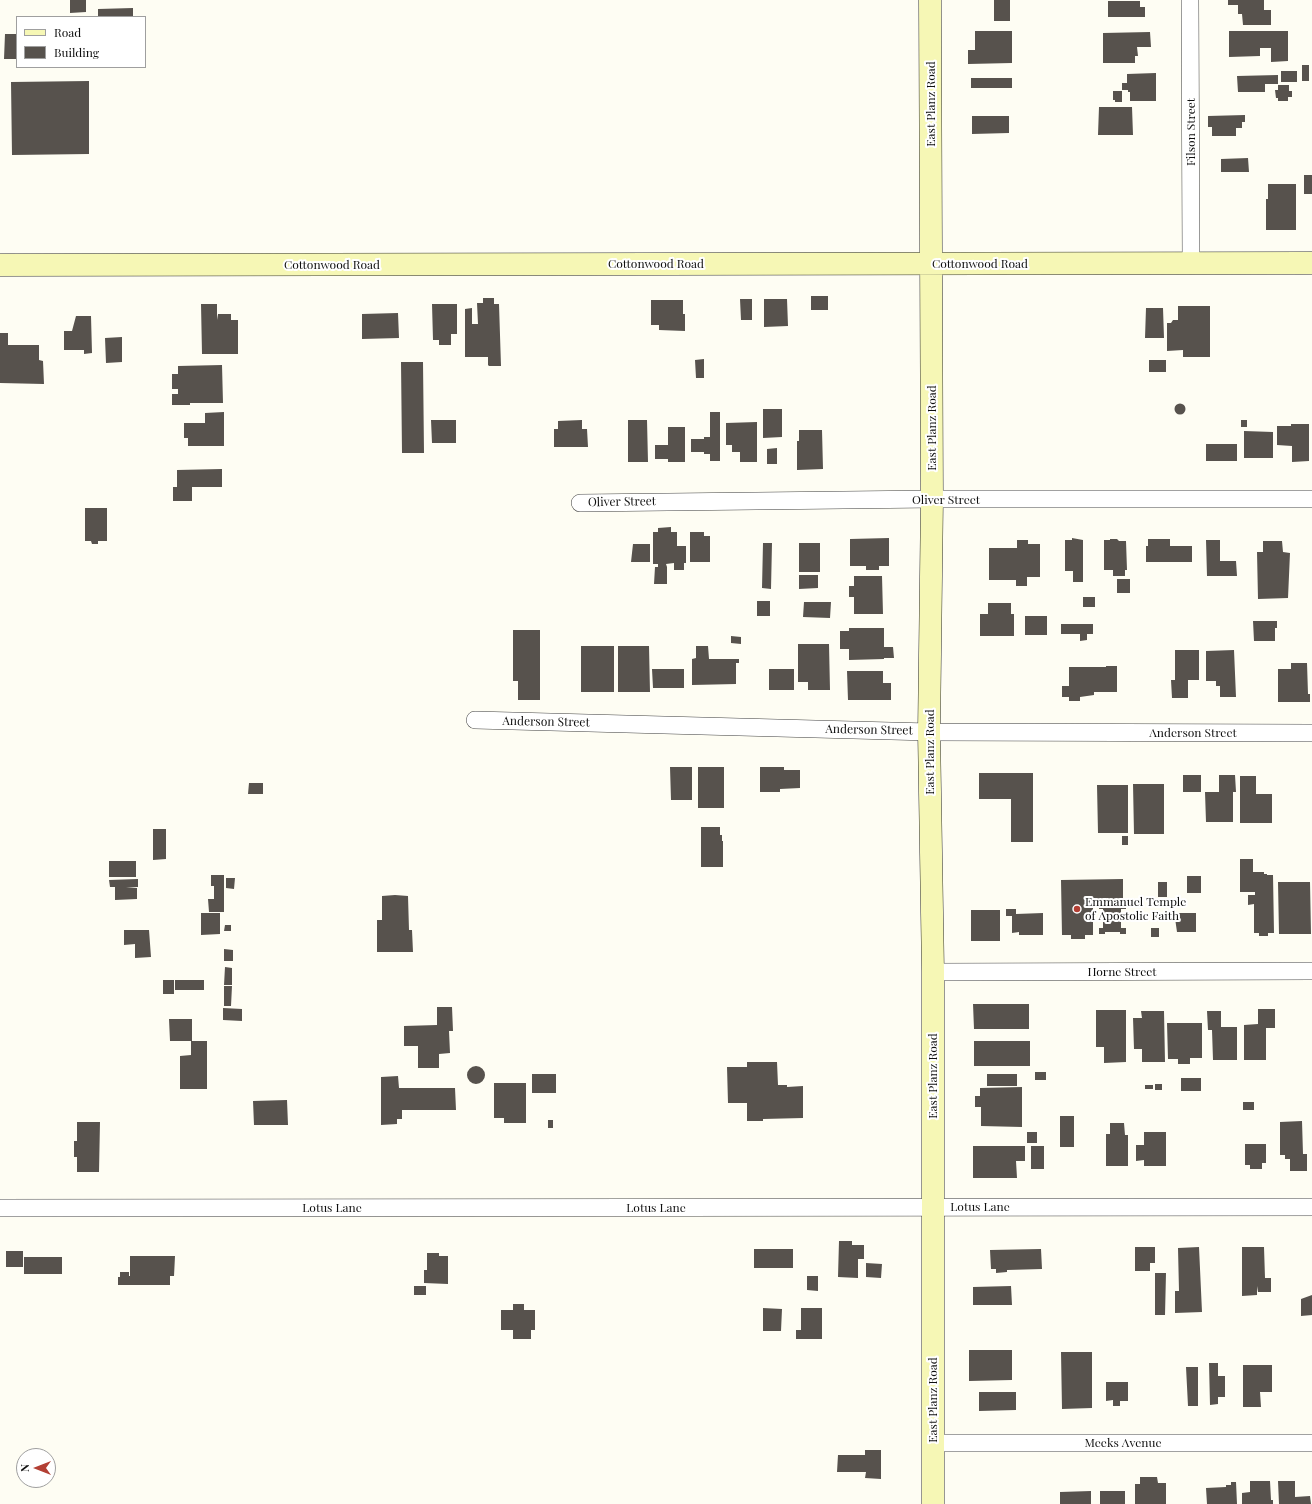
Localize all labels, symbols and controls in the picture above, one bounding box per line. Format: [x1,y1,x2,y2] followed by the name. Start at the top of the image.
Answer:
[16,16,146,68] legend
[54,24,81,40] text: Road
[54,44,99,60] text: Building
[924,61,938,147] street label: East Planz Road
[1184,98,1198,166] street label: Filson Street
[608,257,704,271] street label: Cottonwood Road
[932,257,1028,271] street label: Cottonwood Road
[284,258,380,272] street label: Cottonwood Road
[925,385,939,471] street label: East Planz Road
[912,493,980,507] street label: Oliver Street
[588,494,656,510] street label: Oliver Street
[923,709,937,795] street label: East Planz Road
[502,714,590,730] street label: Anderson Street
[825,722,913,738] street label: Anderson Street
[1149,726,1237,740] street label: Anderson Street
[1085,895,1186,923] place label: Emmanuel Temple of Apostolic Faith
[1072,904,1082,914] marker: Emmanuel Temple of Apostolic Faith
[1087,965,1157,979] street label: Horne Street
[926,1033,940,1119] street label: East Planz Road
[950,1200,1010,1214] street label: Lotus Lane
[302,1201,362,1215] street label: Lotus Lane
[626,1201,686,1215] street label: Lotus Lane
[926,1357,940,1443] street label: East Planz Road
[1085,1436,1161,1450] street label: Meeks Avenue
[16,1448,56,1488] north arrow
[17,1464,32,1472] text: N

